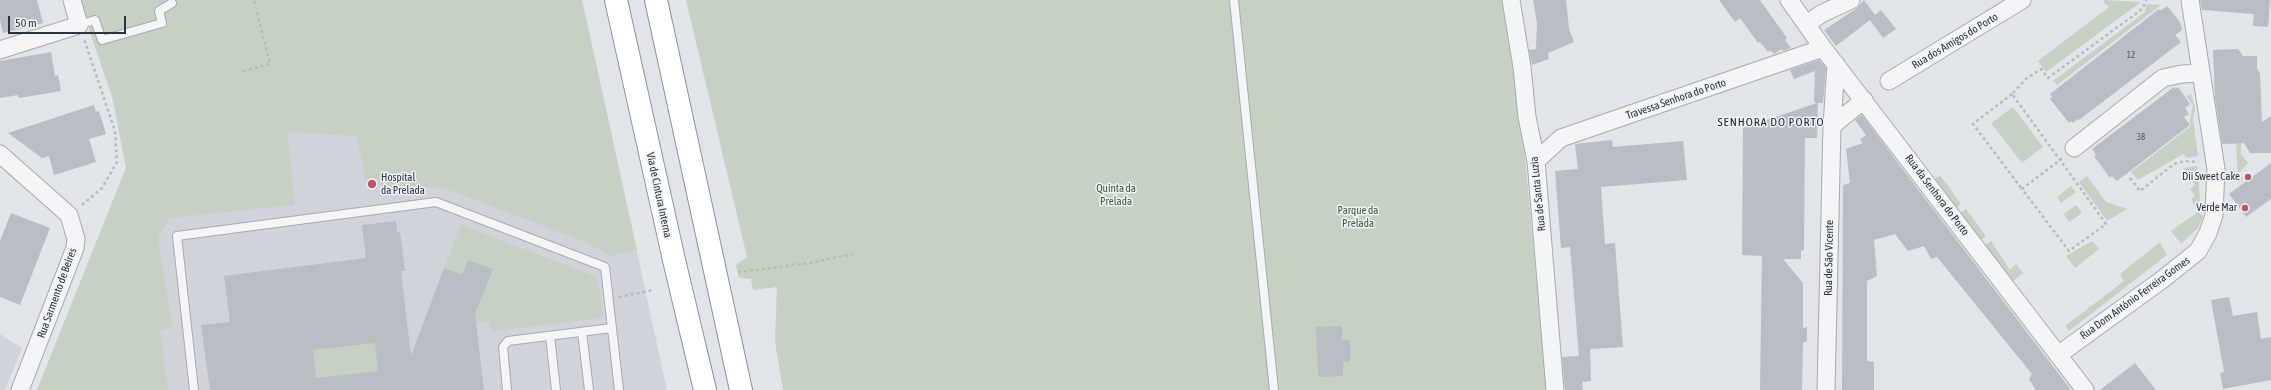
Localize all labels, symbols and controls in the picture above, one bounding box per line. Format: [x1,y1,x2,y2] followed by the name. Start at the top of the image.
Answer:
[10,8,128,34] scale bar
[1910,10,2000,72] street label: Rua dos Amigos do Porto
[15,16,37,30] text: 50 m
[2127,50,2135,60] house number: 12
[1624,76,1728,122] street label: Travessa Senhora do Porto
[1717,115,1825,129] district label: SENHORA DO PORTO
[2137,132,2145,142] house number: 38
[643,151,675,239] street label: Via de Cintura Interna
[1902,152,1972,238] street label: Rua da Senhora do Porto
[1528,156,1548,232] street label: Rua de Santa Luzia
[2182,170,2240,184] place label: Dii Sweet Cake
[381,171,425,197] place label: Hospital da Prelada
[2243,172,2253,182] marker: Dii Sweet Cake
[366,178,378,190] marker: Hospital da Prelada
[1096,182,1136,208] park label: Quinta da Prelada
[2196,201,2237,215] place label: Verde Mar
[2240,203,2250,213] marker: Verde Mar
[1338,204,1378,230] park label: Parque da Prelada
[1822,220,1836,296] street label: Rua de São Vicente
[35,246,79,340] street label: Rua Sarmento de Beires
[2078,254,2192,342] street label: Rua Dom António Ferreira Gomes

